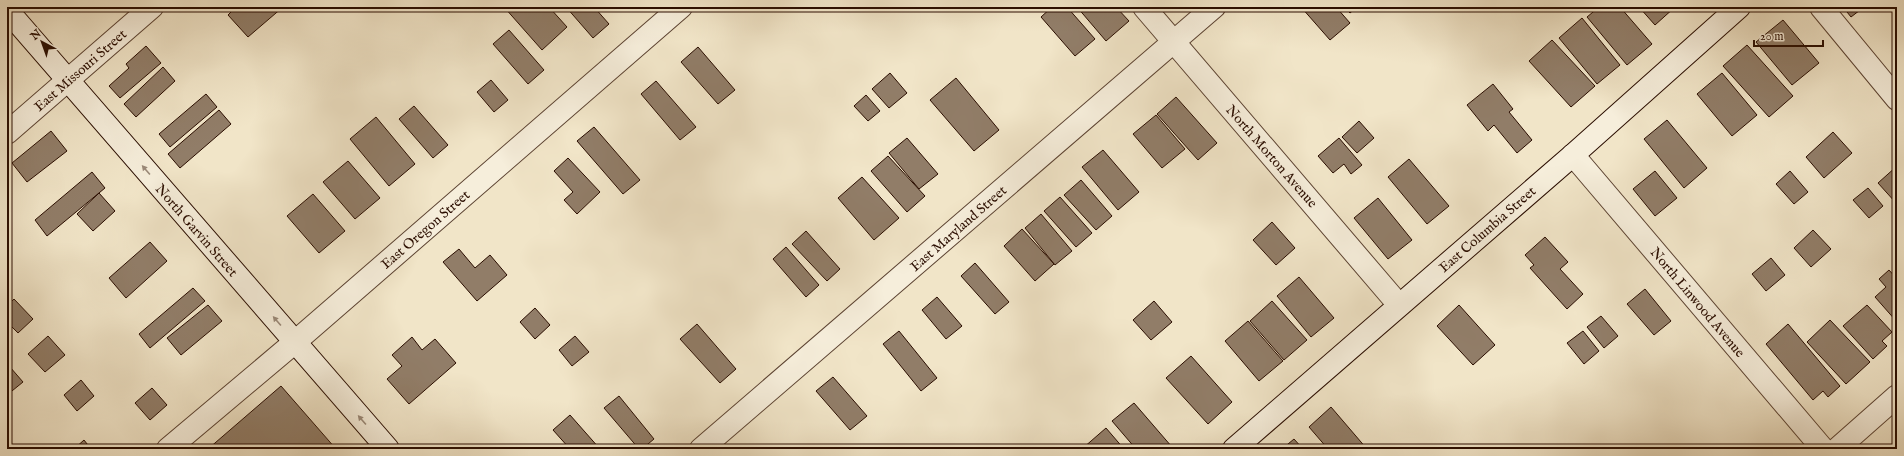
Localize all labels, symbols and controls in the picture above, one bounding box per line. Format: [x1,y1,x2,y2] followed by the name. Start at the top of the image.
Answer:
[22,22,62,62] north arrow
[1754,22,1823,48] scale bar
[27,26,45,44] text: N
[31,26,131,116] street label: East Missouri Street
[1760,29,1783,44] text: 20 m
[1222,101,1321,212] street label: North Morton Avenue
[141,165,151,175] one-way arrow
[151,181,242,281] street label: North Garvin Street
[907,182,1011,276] street label: East Maryland Street
[1435,183,1540,277] street label: East Columbia Street
[377,186,474,273] street label: East Oregon Street
[1646,244,1749,362] street label: North Linwood Avenue
[272,316,281,327] one-way arrow
[358,415,367,424] one-way arrow

